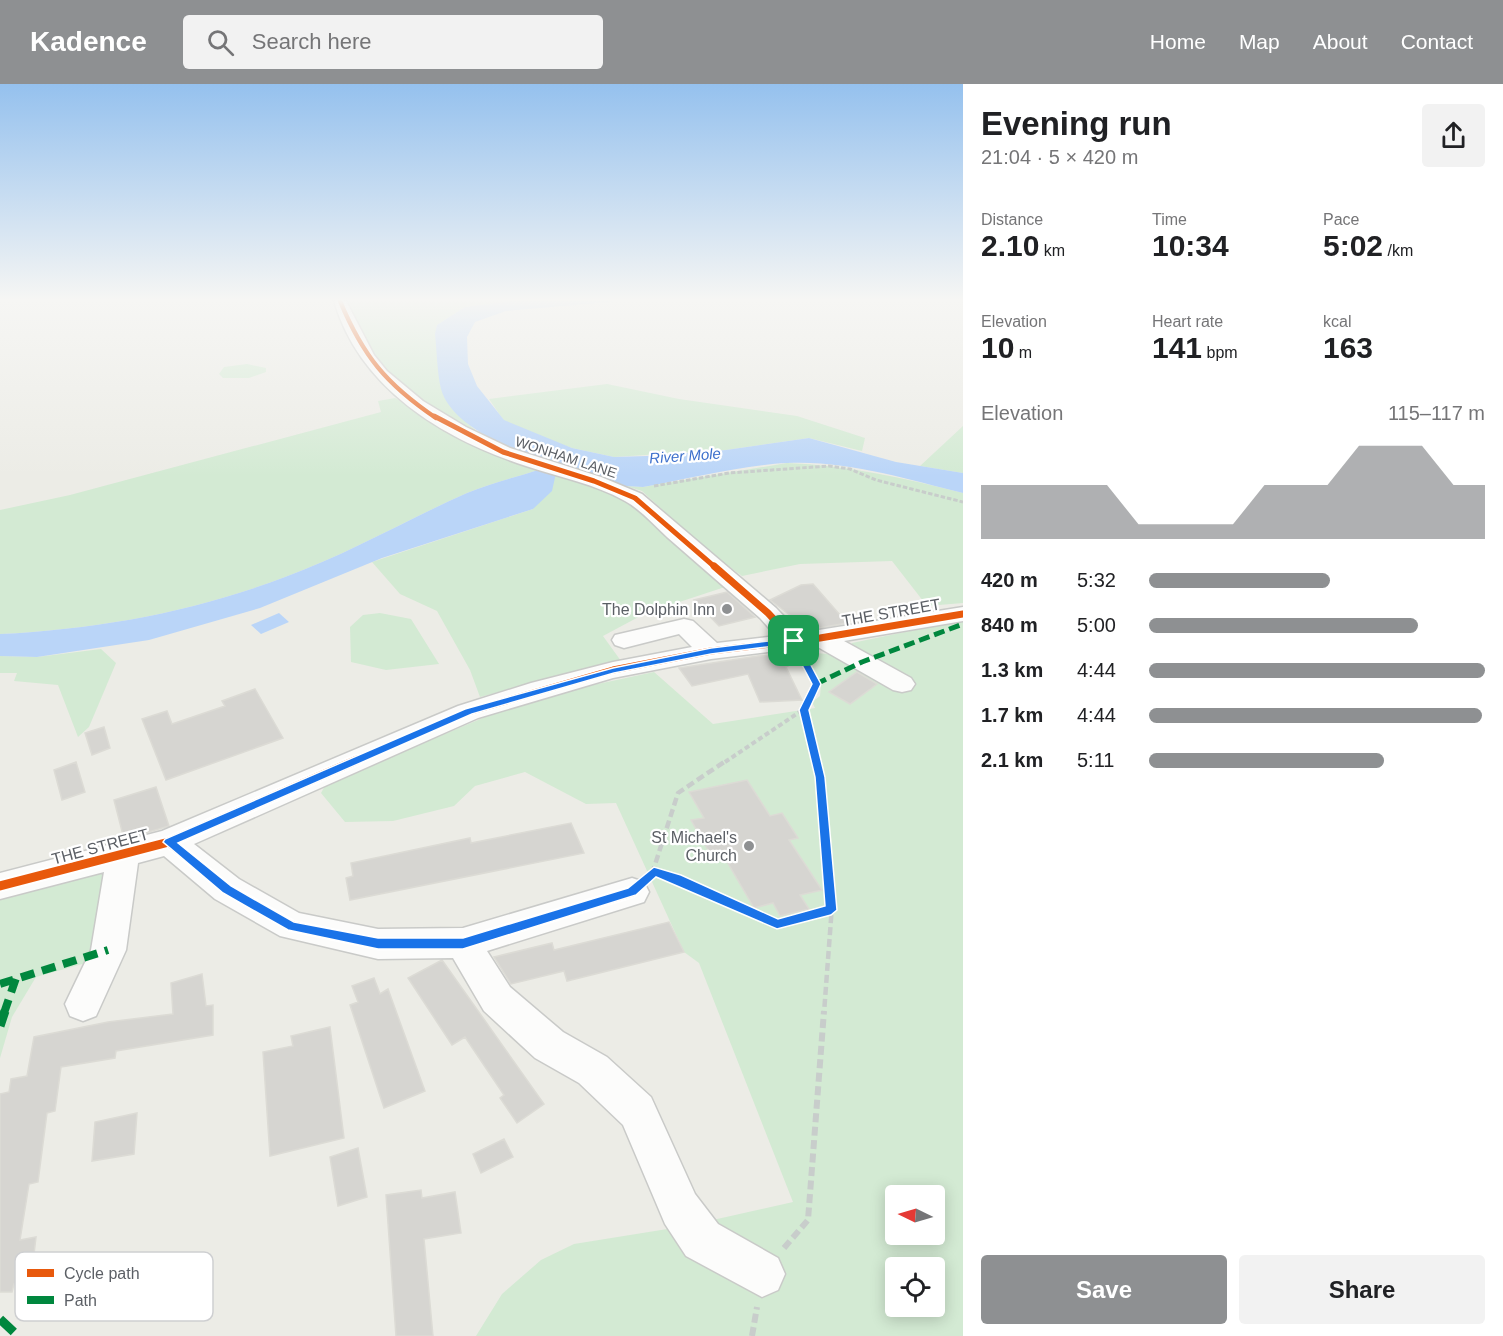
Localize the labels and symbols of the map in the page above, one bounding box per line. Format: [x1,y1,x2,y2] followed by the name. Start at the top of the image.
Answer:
[513,433,619,481] street label: WONHAM LANE
[649,445,721,466] water label: River Mole
[841,595,942,630] street label: THE STREET
[602,601,715,618] place label: The Dolphin Inn
[720,602,734,616] marker: The Dolphin Inn
[768,615,819,666] pin
[50,825,151,868] street label: THE STREET
[651,829,737,864] place label: St Michael's Church
[742,839,756,853] marker: St Michael's Church
[885,1185,945,1245] north arrow
[15,1252,213,1321] legend
[64,1265,140,1282] text: Cycle path
[64,1292,97,1309] text: Path

